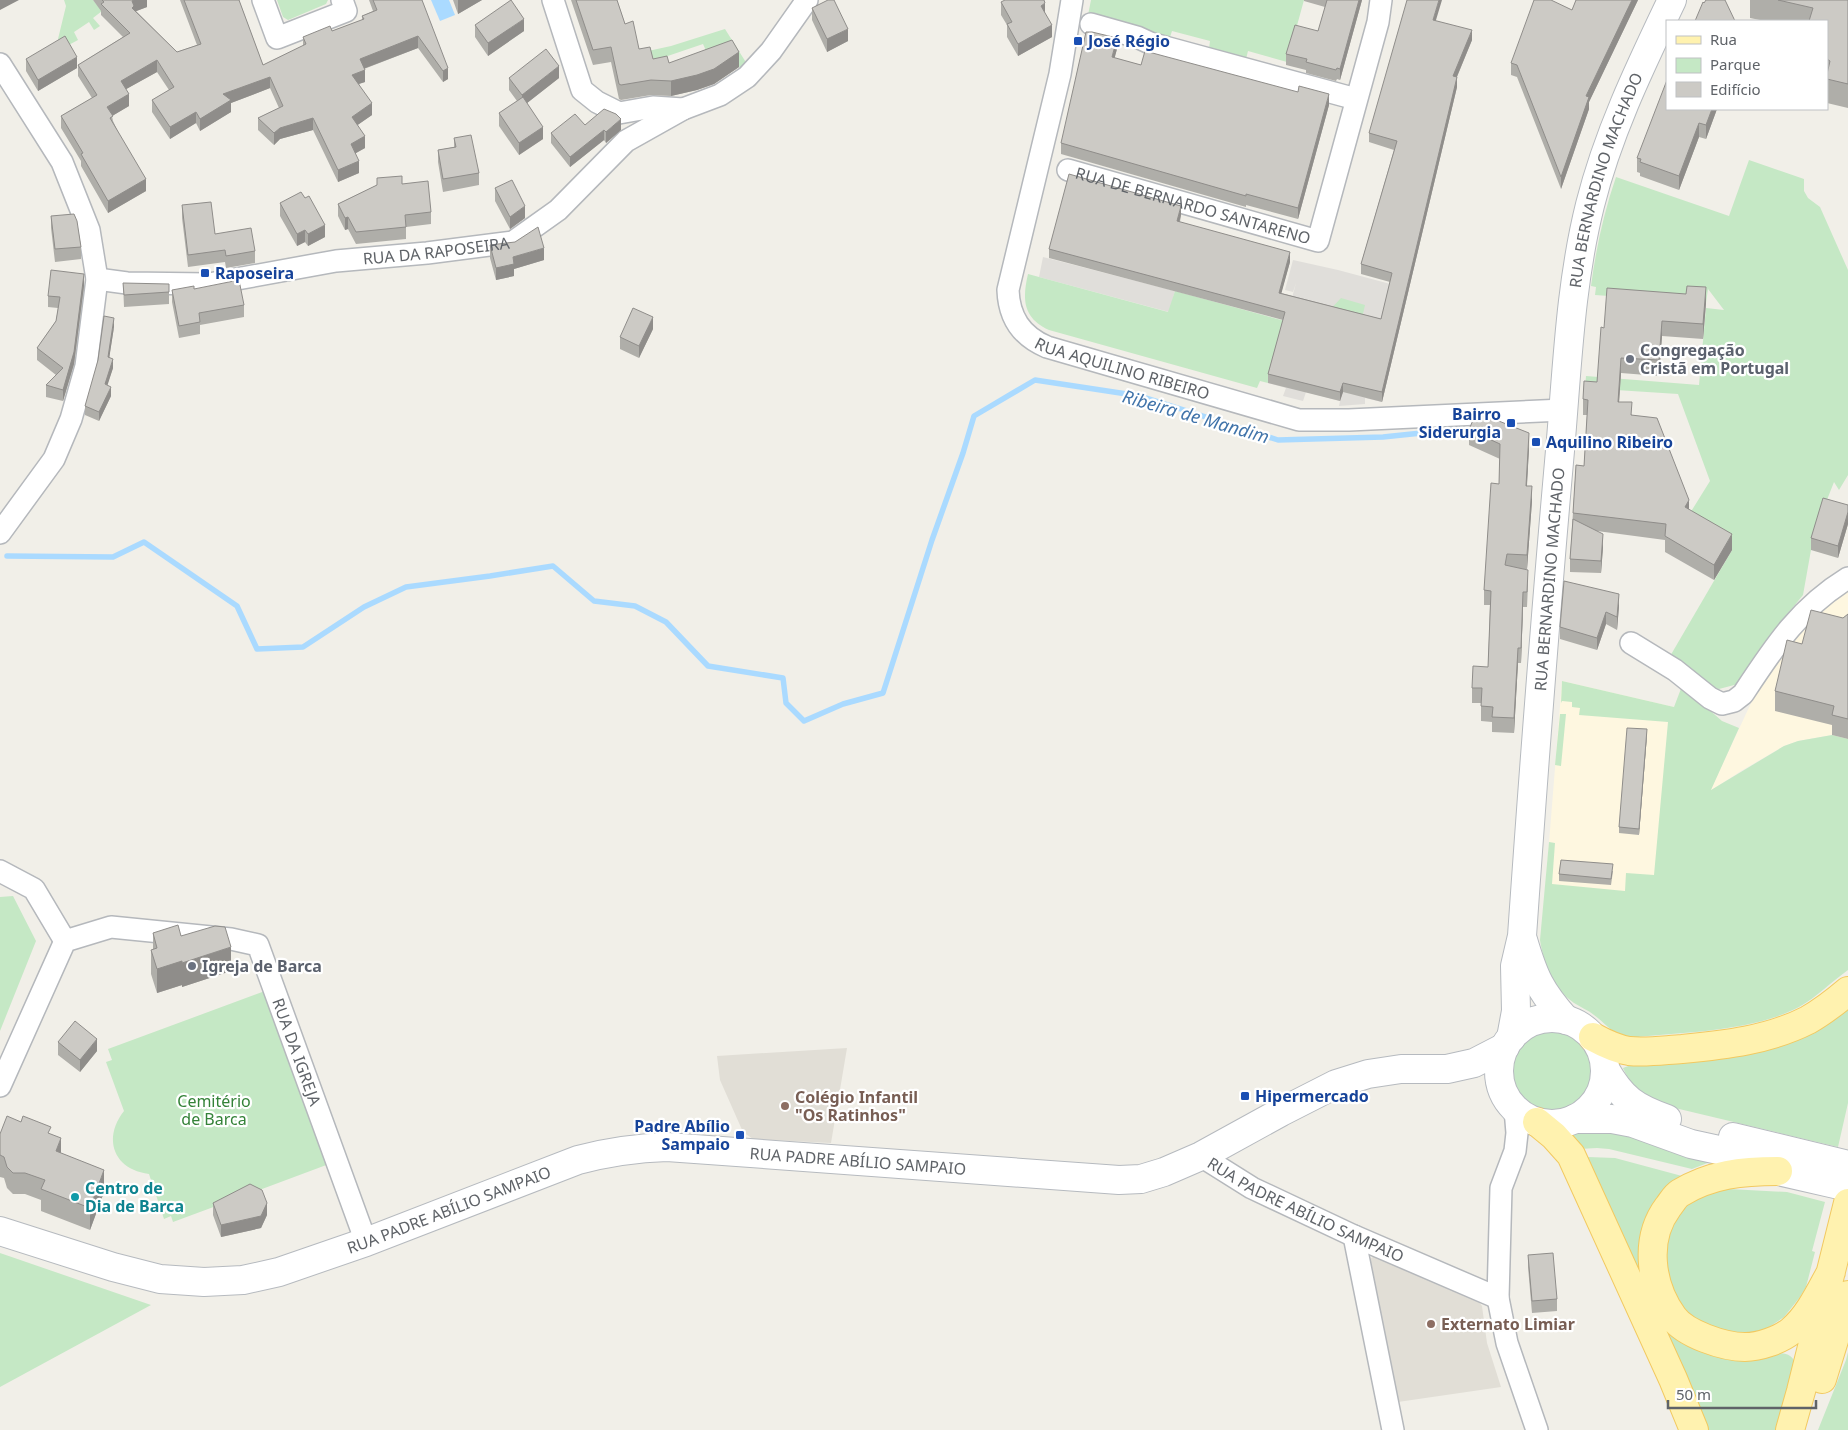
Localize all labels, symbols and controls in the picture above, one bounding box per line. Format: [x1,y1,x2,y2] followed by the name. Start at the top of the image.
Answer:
[1666,20,1828,110] legend
[1710,29,1737,49] text: Rua
[1086,30,1170,52] place label: José Régio
[1072,35,1084,47] marker: José Régio
[1710,54,1760,74] text: Parque
[1564,69,1648,289] street label: RUA BERNARDINO MACHADO
[1710,79,1761,99] text: Edifício
[1073,162,1313,249] street label: RUA DE BERNARDO SANTARENO
[362,231,511,270] street label: RUA DA RAPOSEIRA
[215,262,294,284] place label: Raposeira
[199,267,211,279] marker: Raposeira
[1031,332,1212,405] street label: RUA AQUILINO RIBEIRO
[1640,339,1789,379] place label: Congregação Cristã em Portugal
[1624,353,1636,365] marker: Congregação Cristã em Portugal
[1120,384,1272,448] water label: Ribeira de Mandim
[1419,403,1501,443] place label: Bairro Siderurgia
[1505,417,1517,429] marker: Bairro Siderurgia
[1546,431,1673,453] place label: Aquilino Ribeiro
[1530,436,1542,448] marker: Aquilino Ribeiro
[1529,467,1569,692] street label: RUA BERNARDINO MACHADO
[202,955,322,977] place label: Igreja de Barca
[186,960,198,972] marker: Igreja de Barca
[267,995,327,1110] street label: RUA DA IGREJA
[1255,1085,1369,1107] place label: Hipermercado
[795,1086,918,1126] place label: Colégio Infantil "Os Ratinhos"
[177,1090,251,1130] park label: Cemitério de Barca
[1239,1090,1251,1102] marker: Hipermercado
[779,1100,791,1112] marker: Colégio Infantil "Os Ratinhos"
[634,1115,730,1155] place label: Padre Abílio Sampaio
[734,1129,746,1141] marker: Padre Abílio Sampaio
[749,1142,967,1180] street label: RUA PADRE ABÍLIO SAMPAIO
[1203,1152,1408,1267] street label: RUA PADRE ABÍLIO SAMPAIO
[344,1161,554,1259] street label: RUA PADRE ABÍLIO SAMPAIO
[85,1177,184,1217] place label: Centro de Dia de Barca
[69,1191,81,1203] marker: Centro de Dia de Barca
[1441,1313,1575,1335] place label: Externato Limiar
[1425,1318,1437,1330] marker: Externato Limiar
[1668,1378,1816,1410] scale bar
[1676,1384,1711,1404] text: 50 m

